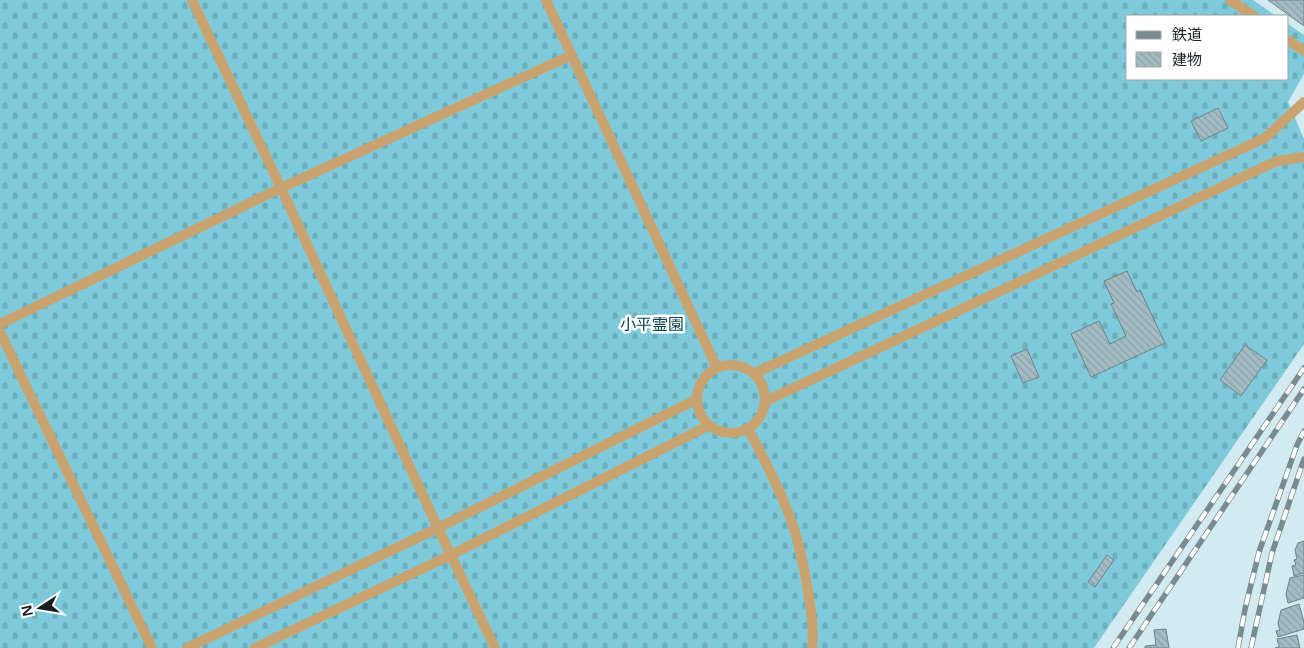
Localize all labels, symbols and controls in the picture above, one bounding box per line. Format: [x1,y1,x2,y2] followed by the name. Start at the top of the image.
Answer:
[1126,15,1289,80] legend
[1172,24,1202,44] text: 鉄道
[1172,49,1202,69] text: 建物
[620,313,684,335] park label: 小平霊園
[15,583,65,633] north arrow
[16,603,37,618] text: N

